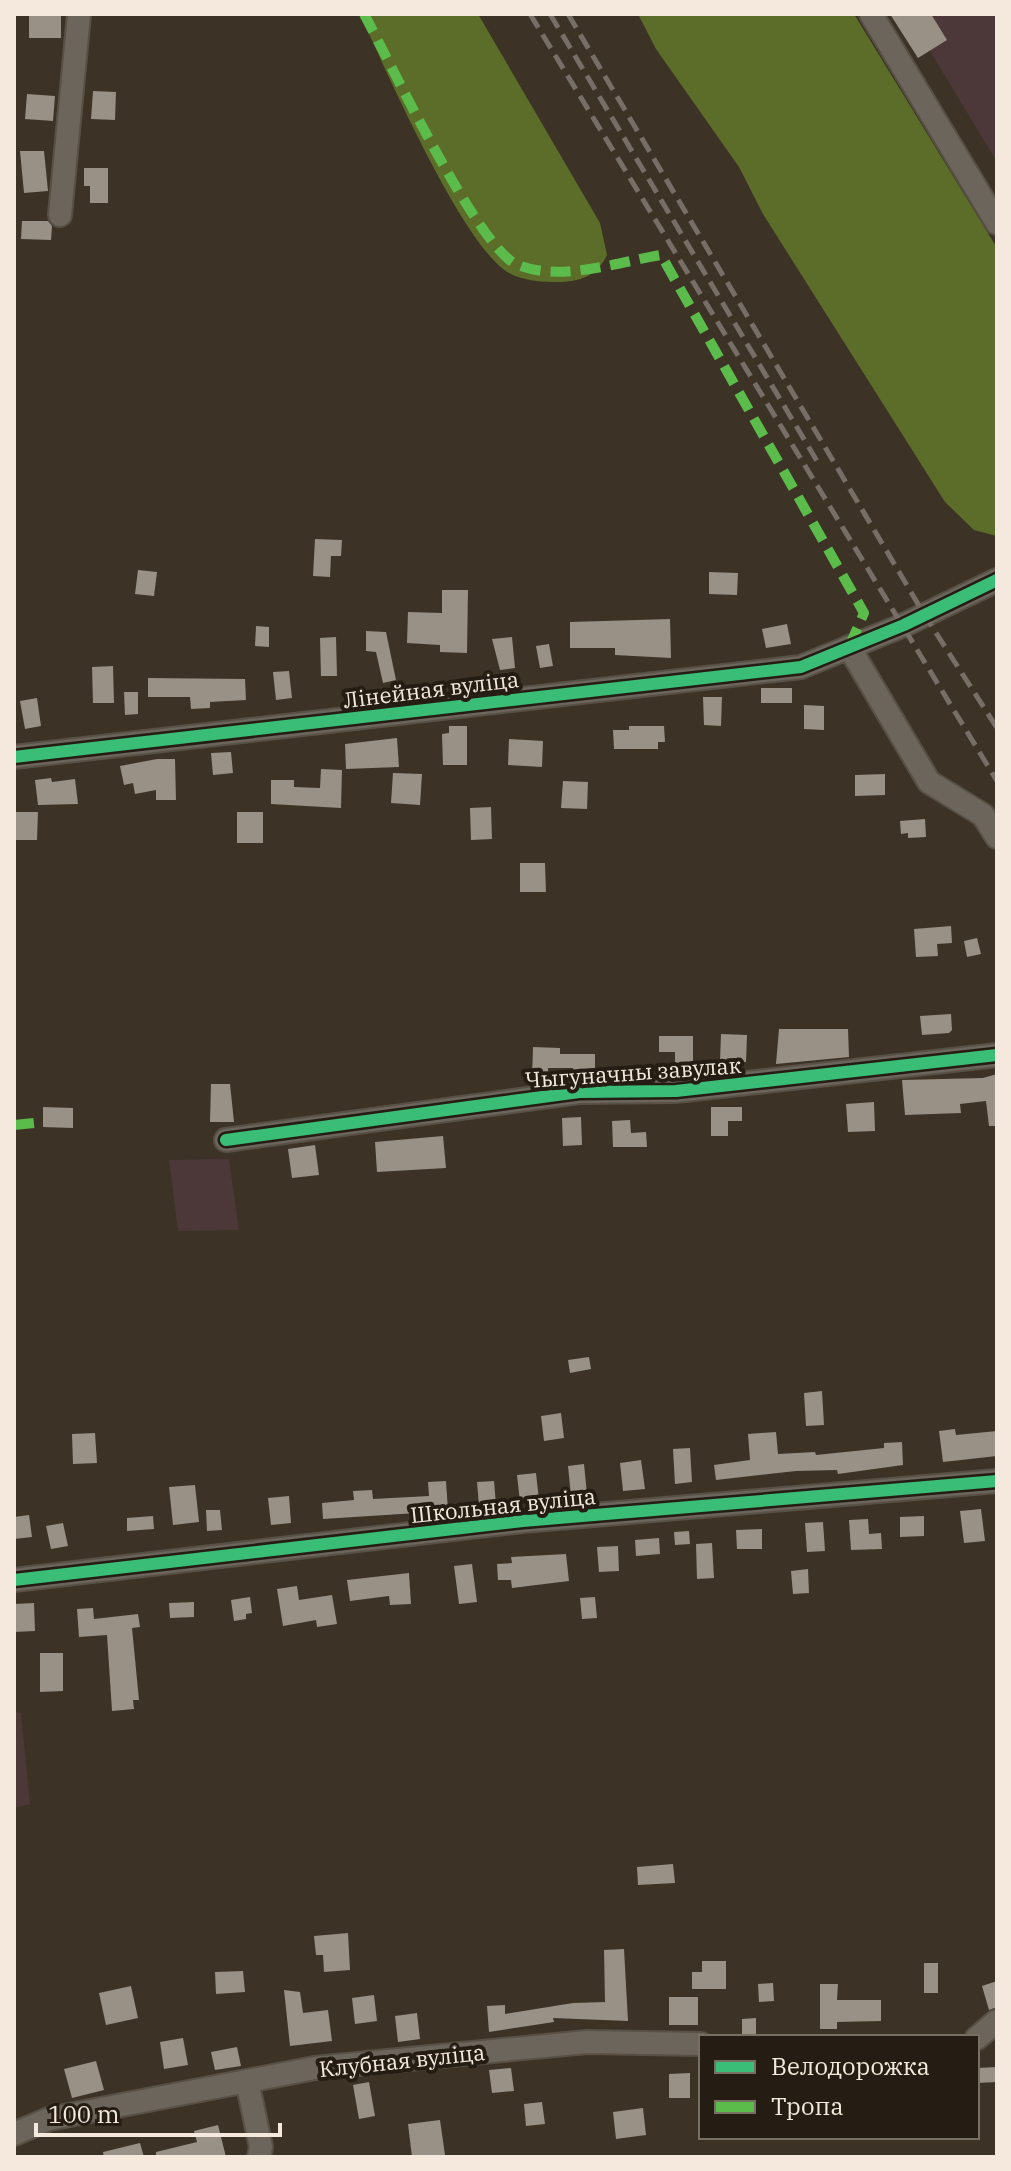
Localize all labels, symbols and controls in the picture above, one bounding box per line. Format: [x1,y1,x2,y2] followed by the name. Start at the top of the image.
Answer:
[342,664,520,714] street label: Лінейная вуліца
[524,1050,742,1094] street label: Чыгуначны завулак
[409,1481,597,1529] street label: Школьная вуліца
[699,2035,979,2139] legend
[318,2037,486,2083] street label: Клубная вуліца
[771,2050,930,2082] text: Велодорожка
[36,2087,280,2137] scale bar
[771,2090,843,2122] text: Тропа
[48,2098,120,2130] text: 100 m

